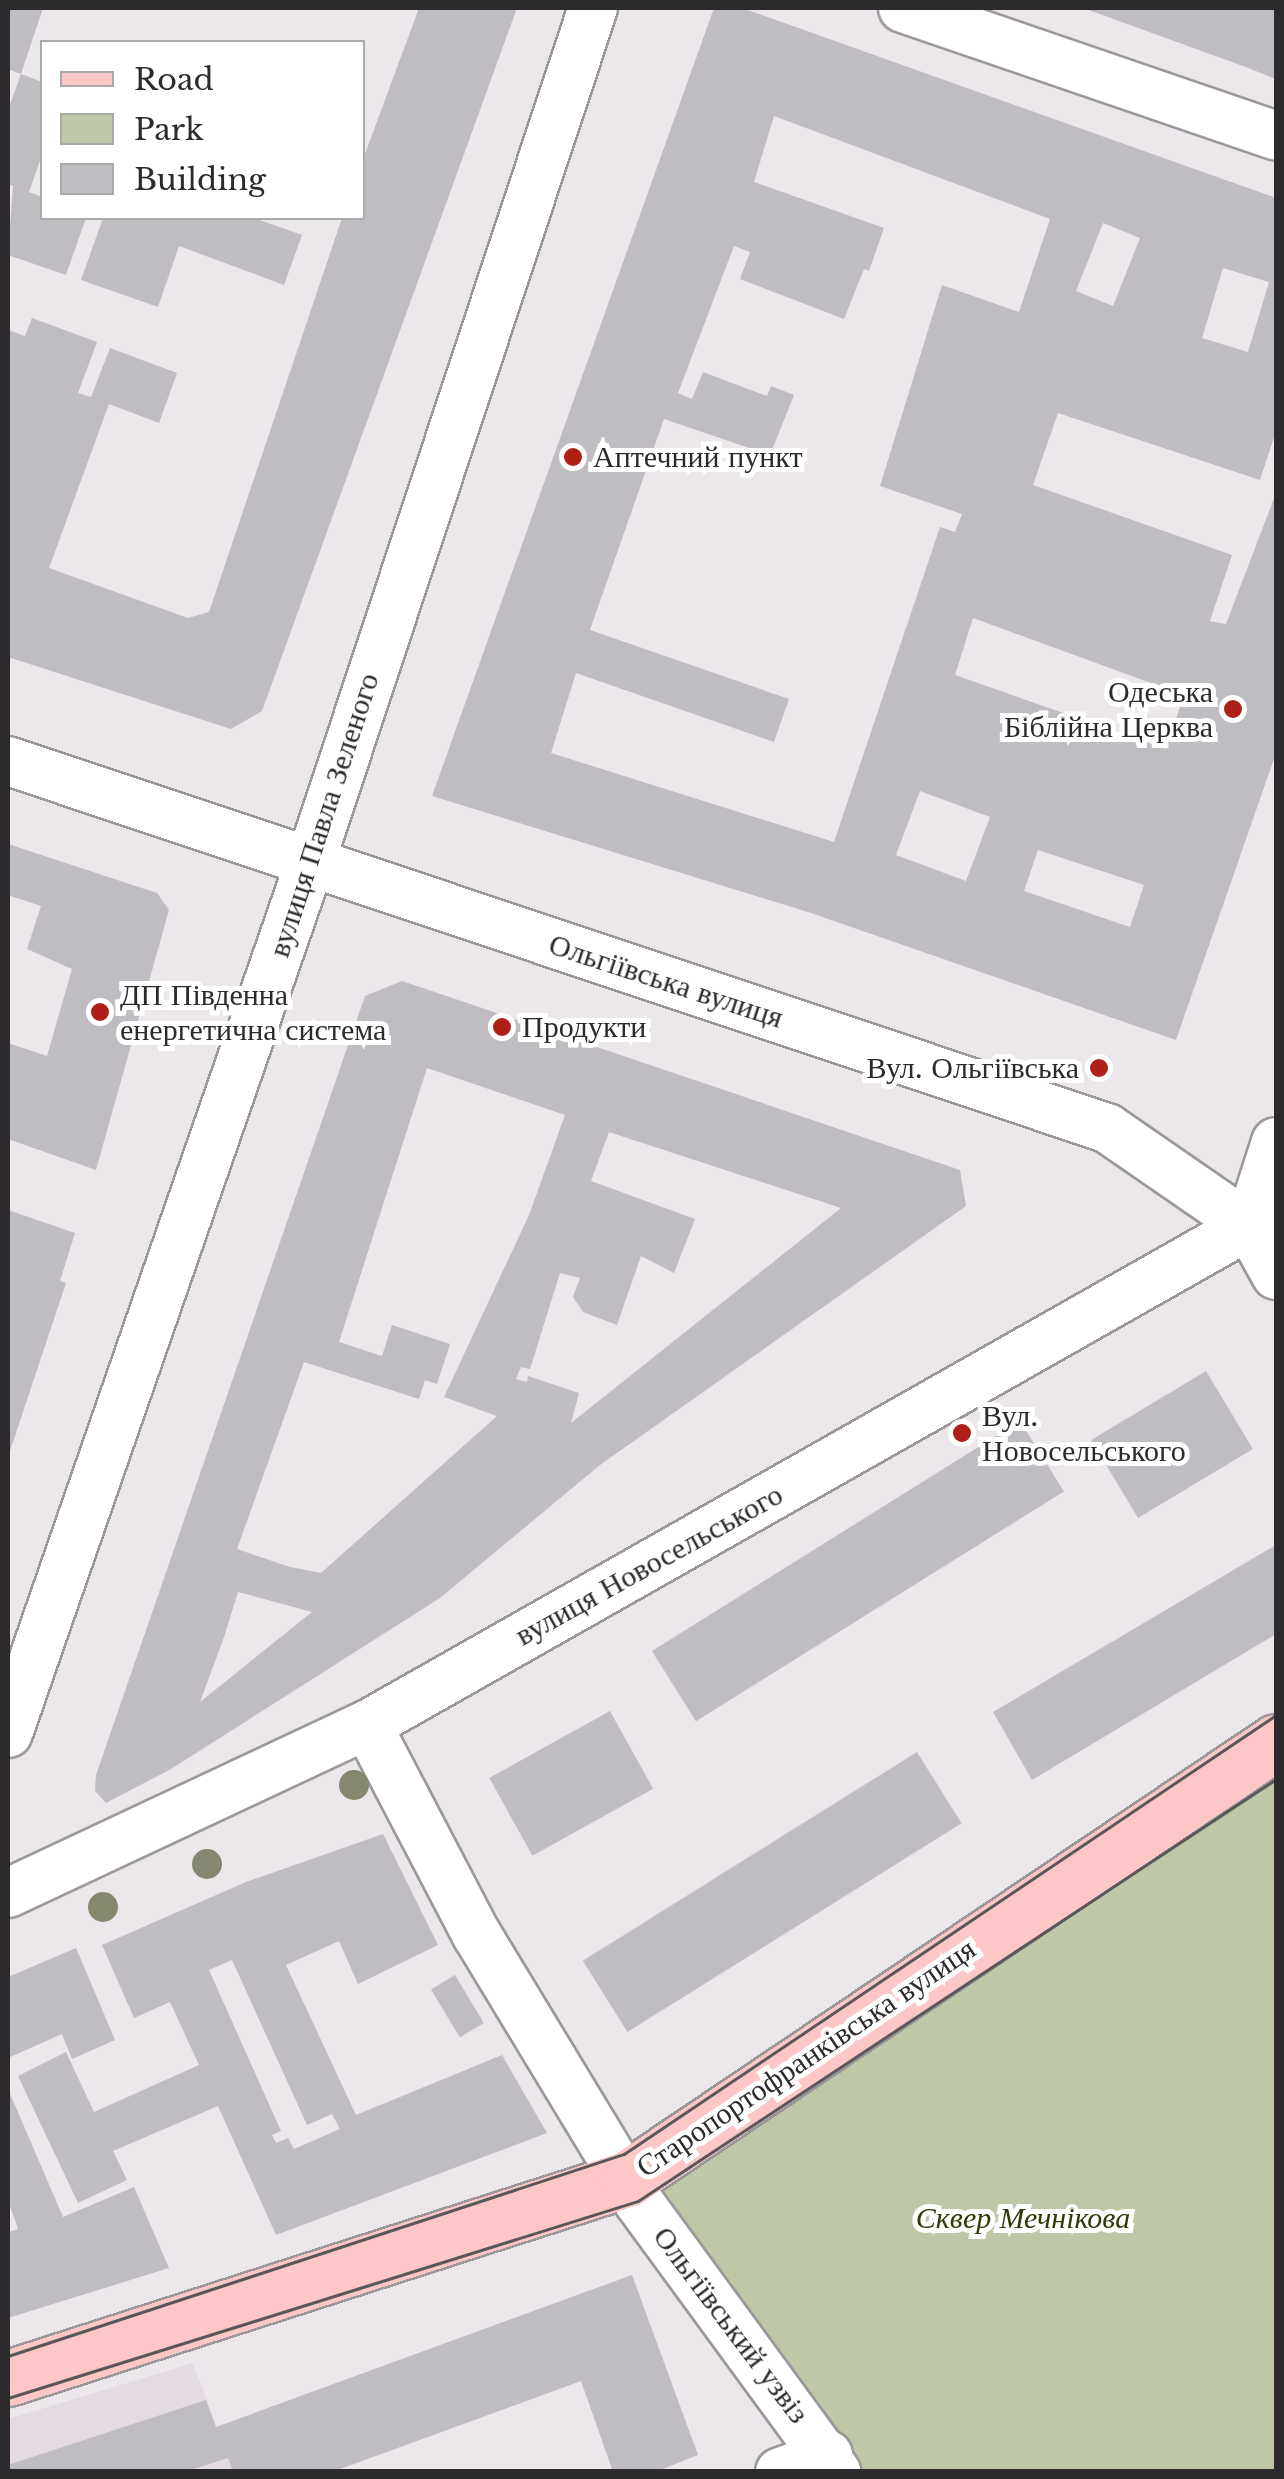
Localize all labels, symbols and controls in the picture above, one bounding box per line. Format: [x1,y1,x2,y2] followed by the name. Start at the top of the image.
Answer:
[40,40,365,220] legend
[134,61,214,98] text: Road
[134,111,204,148] text: Park
[134,161,266,198] text: Building
[593,439,803,475] place label: Аптечний пункт
[562,446,584,468] marker: Аптечний пункт
[261,669,387,961] street label: вулиця Павла Зеленого
[1004,674,1213,744] place label: Одеська Біблійна Церква
[1222,698,1244,720] marker: Одеська Біблійна Церква
[544,926,788,1036] street label: Ольгіївська вулиця
[120,977,386,1048] place label: ДП Південна енергетична система
[89,1001,111,1023] marker: ДП Південна енергетична система
[522,1009,646,1045] place label: Продукти
[491,1016,513,1038] marker: Продукти
[866,1050,1079,1086] place label: Вул. Ольгіївська
[1088,1057,1110,1079] marker: Вул. Ольгіївська
[982,1398,1186,1468] place label: Вул. Новосельського
[951,1422,973,1444] marker: Вул. Новосельського
[509,1477,789,1653] street label: вулиця Новосельського
[630,1931,982,2185] street label: Старопортофранківська вулиця
[916,2200,1130,2236] park label: Сквер Мечнікова
[645,2220,817,2430] street label: Ольгіївський узвіз

